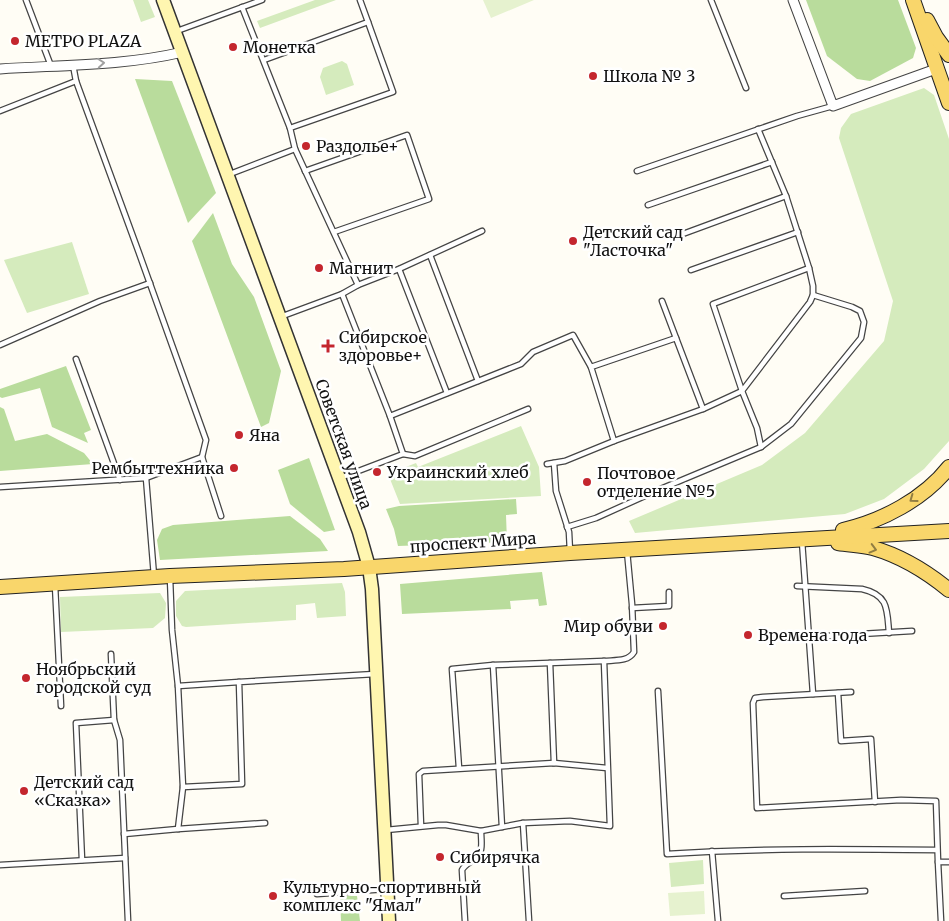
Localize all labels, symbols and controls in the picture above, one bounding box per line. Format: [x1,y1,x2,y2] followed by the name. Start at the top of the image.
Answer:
[25,31,142,51] place label: МЕТРО PLAZA
[9,35,21,47] marker: МЕТРО PLAZA
[243,37,316,57] place label: Монетка
[227,41,239,53] marker: Монетка
[97,58,105,69] one-way arrow
[603,66,695,86] place label: Школа № 3
[587,70,599,82] marker: Школа № 3
[316,136,399,156] place label: Раздолье+
[300,140,312,152] marker: Раздолье+
[583,222,683,260] place label: Детский сад "Ласточка"
[567,235,579,247] marker: Детский сад "Ласточка"
[329,258,394,278] place label: Магнит
[313,262,325,274] marker: Магнит
[339,327,427,365] place label: Сибирское здоровье+
[321,339,335,353] marker: Сибирское здоровье+
[311,376,377,512] street label: Советская улица
[249,425,280,445] place label: Яна
[233,429,245,441] marker: Яна
[92,458,224,478] place label: Рембыттехника
[228,462,240,474] marker: Рембыттехника
[386,462,529,482] place label: Украинский хлеб
[597,463,715,501] place label: Почтовое отделение №5
[371,466,383,478] marker: Украинский хлеб
[581,476,593,488] marker: Почтовое отделение №5
[910,494,919,502] one-way arrow
[409,528,537,556] street label: проспект Мира
[869,543,877,554] one-way arrow
[564,616,653,636] place label: Мир обуви
[657,620,669,632] marker: Мир обуви
[758,625,868,645] place label: Времена года
[742,629,754,641] marker: Времена года
[36,659,152,697] place label: Ноябрьский городской суд
[20,672,32,684] marker: Ноябрьский городской суд
[34,772,134,810] place label: Детский сад «Сказка»
[18,785,30,797] marker: Детский сад «Сказка»
[450,847,540,867] place label: Сибирячка
[434,851,446,863] marker: Сибирячка
[283,877,481,915] place label: Культурно-спортивный комплекс "Ямал"
[267,890,279,902] marker: Культурно-спортивный комплекс "Ямал"

